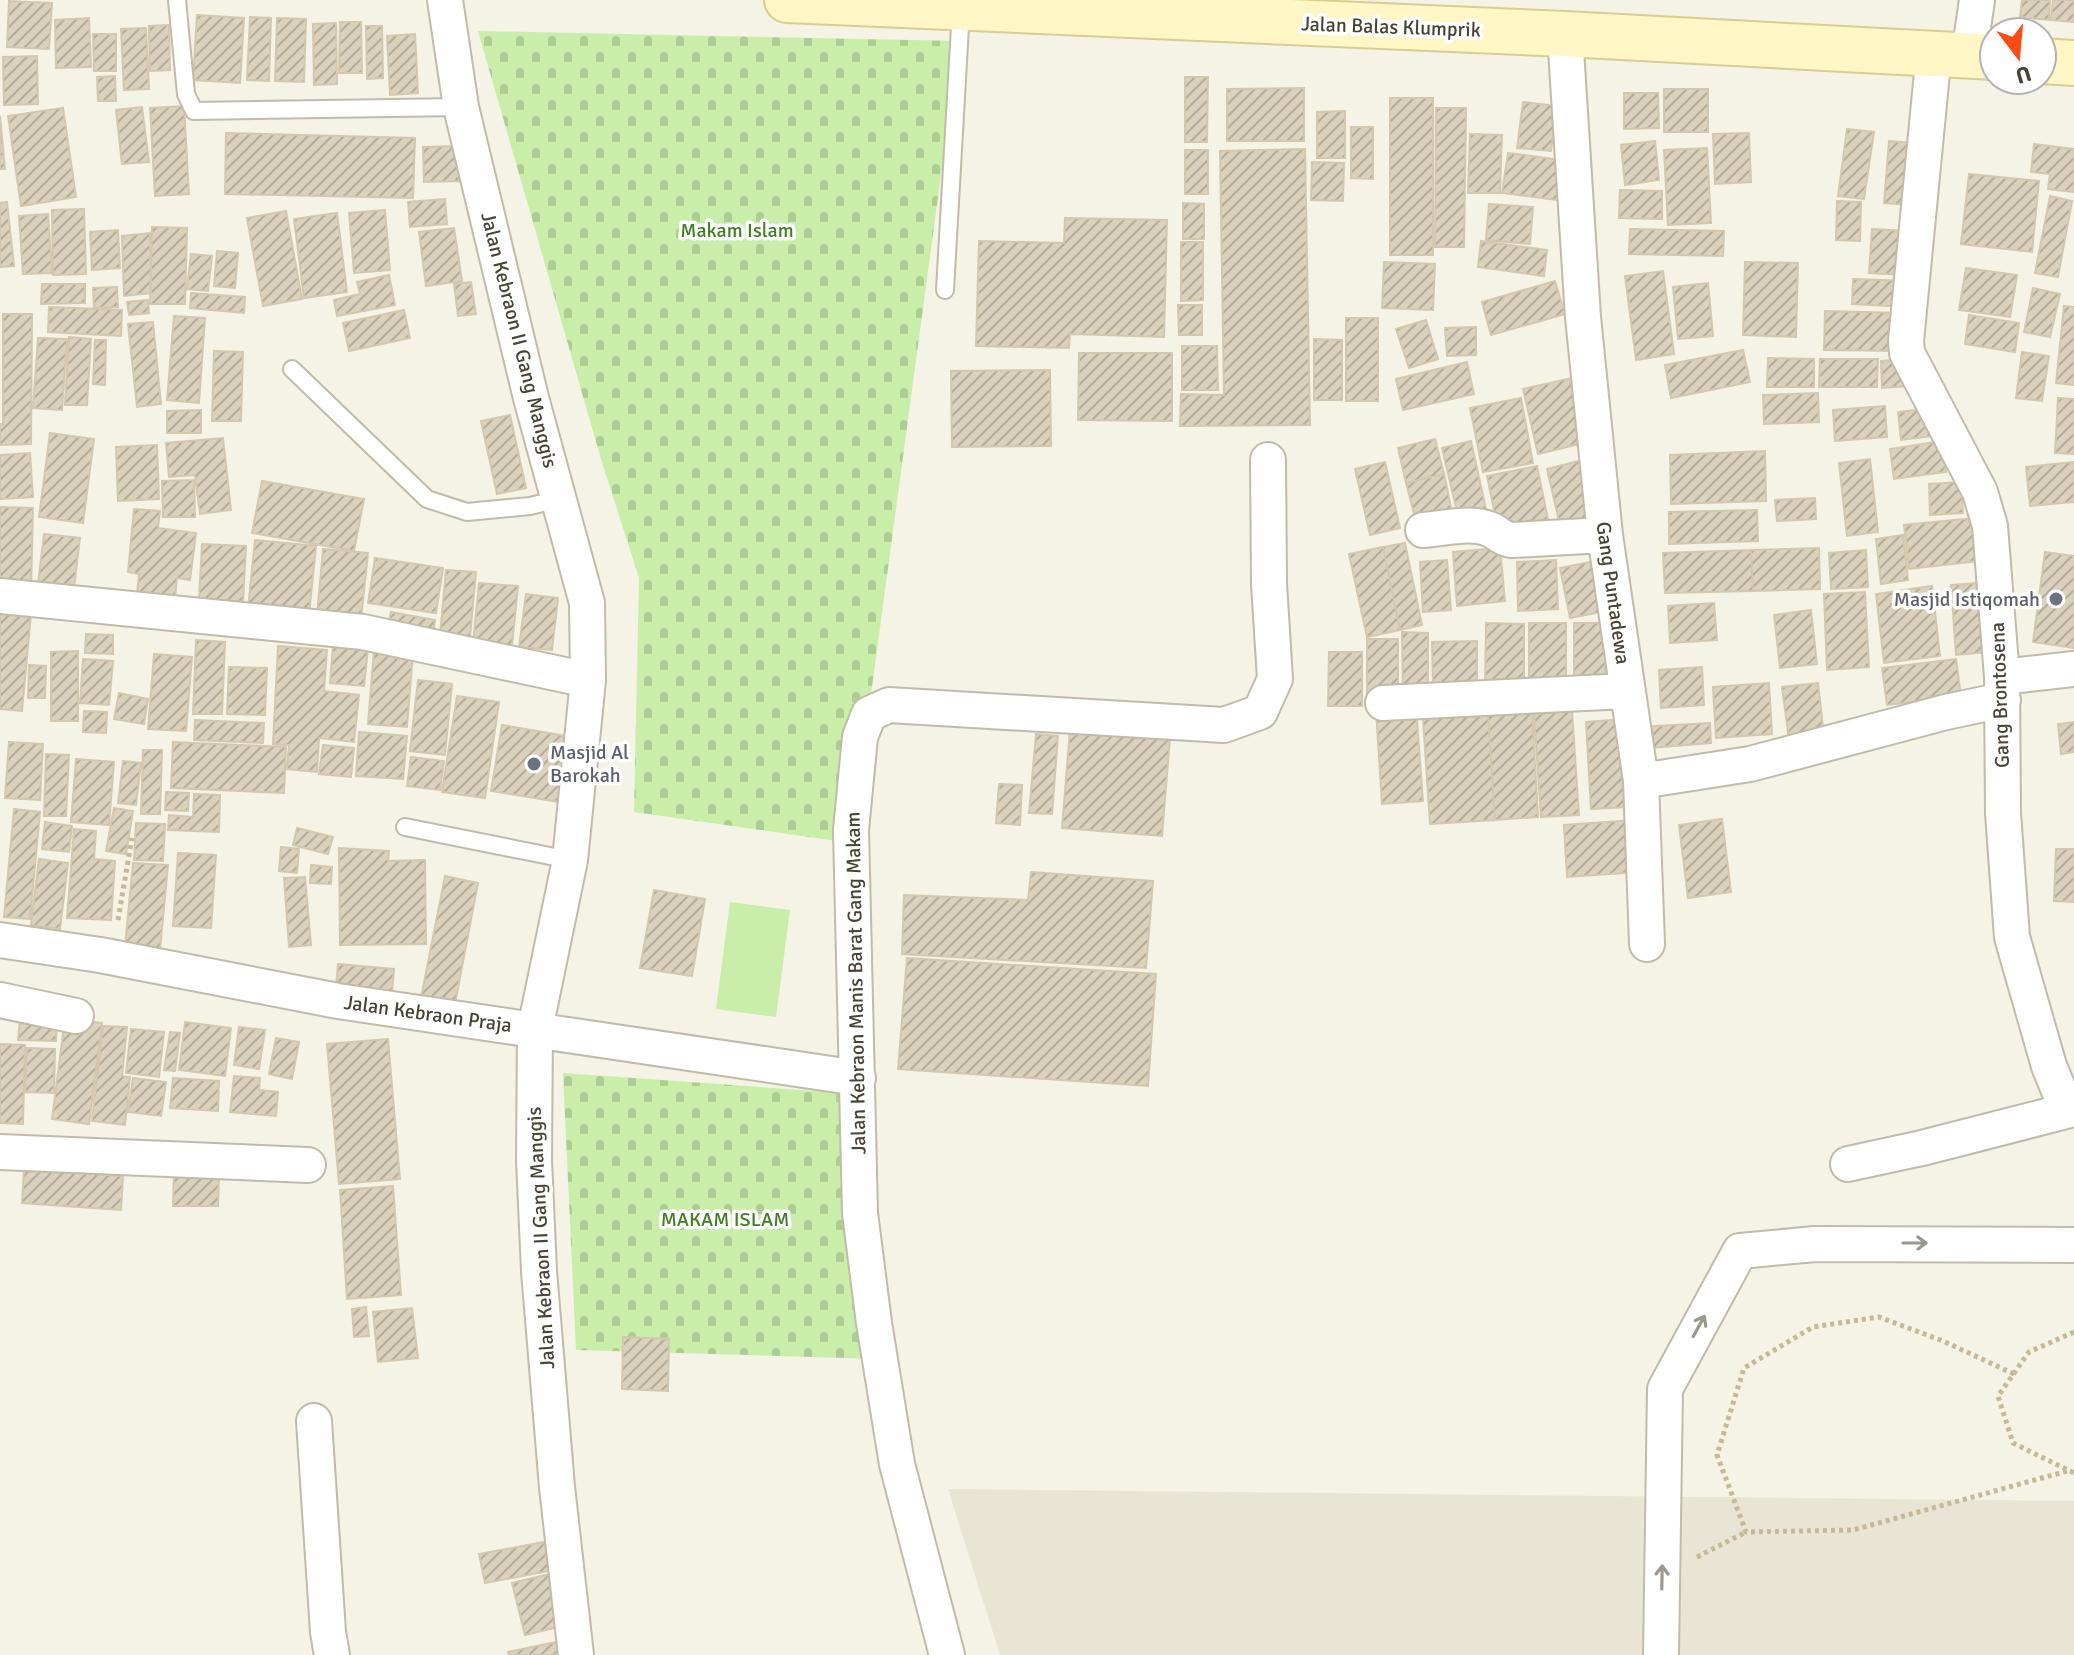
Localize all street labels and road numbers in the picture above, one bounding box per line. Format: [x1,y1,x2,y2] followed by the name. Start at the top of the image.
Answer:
[1301,11,1481,43] street label: Jalan Balas Klumprik
[475,210,563,471] street label: Jalan Kebraon II Gang Manggis
[1591,520,1635,666] street label: Gang Puntadewa
[1985,622,2015,768] street label: Gang Brontosena
[841,811,871,1155] street label: Jalan Kebraon Manis Barat Gang Makam
[342,990,514,1038] street label: Jalan Kebraon Praja
[522,1106,560,1370] street label: Jalan Kebraon II Gang Manggis

